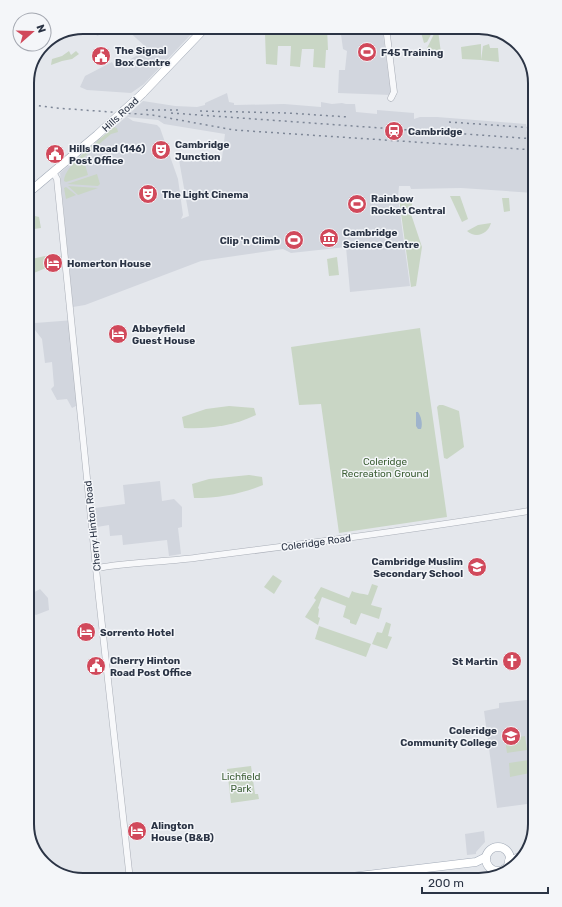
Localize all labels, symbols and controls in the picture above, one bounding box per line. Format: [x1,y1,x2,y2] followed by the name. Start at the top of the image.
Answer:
[12,12,52,52] north arrow
[33,23,48,35] text: N
[356,41,378,63] sports icon: F45 Training
[90,45,112,67] public building icon: The Signal Box Centre
[115,45,170,69] place label: The Signal Box Centre
[381,47,443,59] place label: F45 Training
[100,95,142,135] street label: Hills Road
[383,120,405,142] station icon: Cambridge
[408,126,462,138] place label: Cambridge
[150,139,172,161] theatre icon: Cambridge Junction
[175,139,229,163] place label: Cambridge Junction
[44,143,66,165] public building icon: Hills Road (146) Post Office
[69,143,145,167] place label: Hills Road (146) Post Office
[137,183,159,205] theatre icon: The Light Cinema
[162,189,249,201] place label: The Light Cinema
[346,193,368,215] sports icon: Rainbow Rocket Central
[371,193,446,217] place label: Rainbow Rocket Central
[318,227,340,249] museum icon: Cambridge Science Centre
[343,227,419,251] place label: Cambridge Science Centre
[283,229,305,251] sports icon: Clip 'n Climb
[220,235,280,247] place label: Clip 'n Climb
[42,252,64,274] hotel icon: Homerton House
[67,258,151,270] place label: Homerton House
[107,323,129,345] hotel icon: Abbeyfield Guest House
[132,323,195,347] place label: Abbeyfield Guest House
[341,456,429,480] park label: Coleridge Recreation Ground
[82,480,104,572] street label: Cherry Hinton Road
[280,532,352,554] street label: Coleridge Road
[371,556,463,580] place label: Cambridge Muslim Secondary School
[466,556,488,578] school or university icon: Cambridge Muslim Secondary School
[75,621,97,643] hotel icon: Sorrento Hotel
[100,627,174,639] place label: Sorrento Hotel
[501,650,523,672] church icon: St Martin
[85,655,107,677] public building icon: Cherry Hinton Road Post Office
[110,655,192,679] place label: Cherry Hinton Road Post Office
[452,656,498,668] place label: St Martin
[400,725,497,749] place label: Coleridge Community College
[500,725,522,747] school or university icon: Coleridge Community College
[221,771,261,795] park label: Lichfield Park
[126,820,148,842] hotel icon: Alington House (B&B)
[151,820,214,844] place label: Alington House (B&B)
[422,869,548,895] scale bar
[428,876,464,890] text: 200 m

